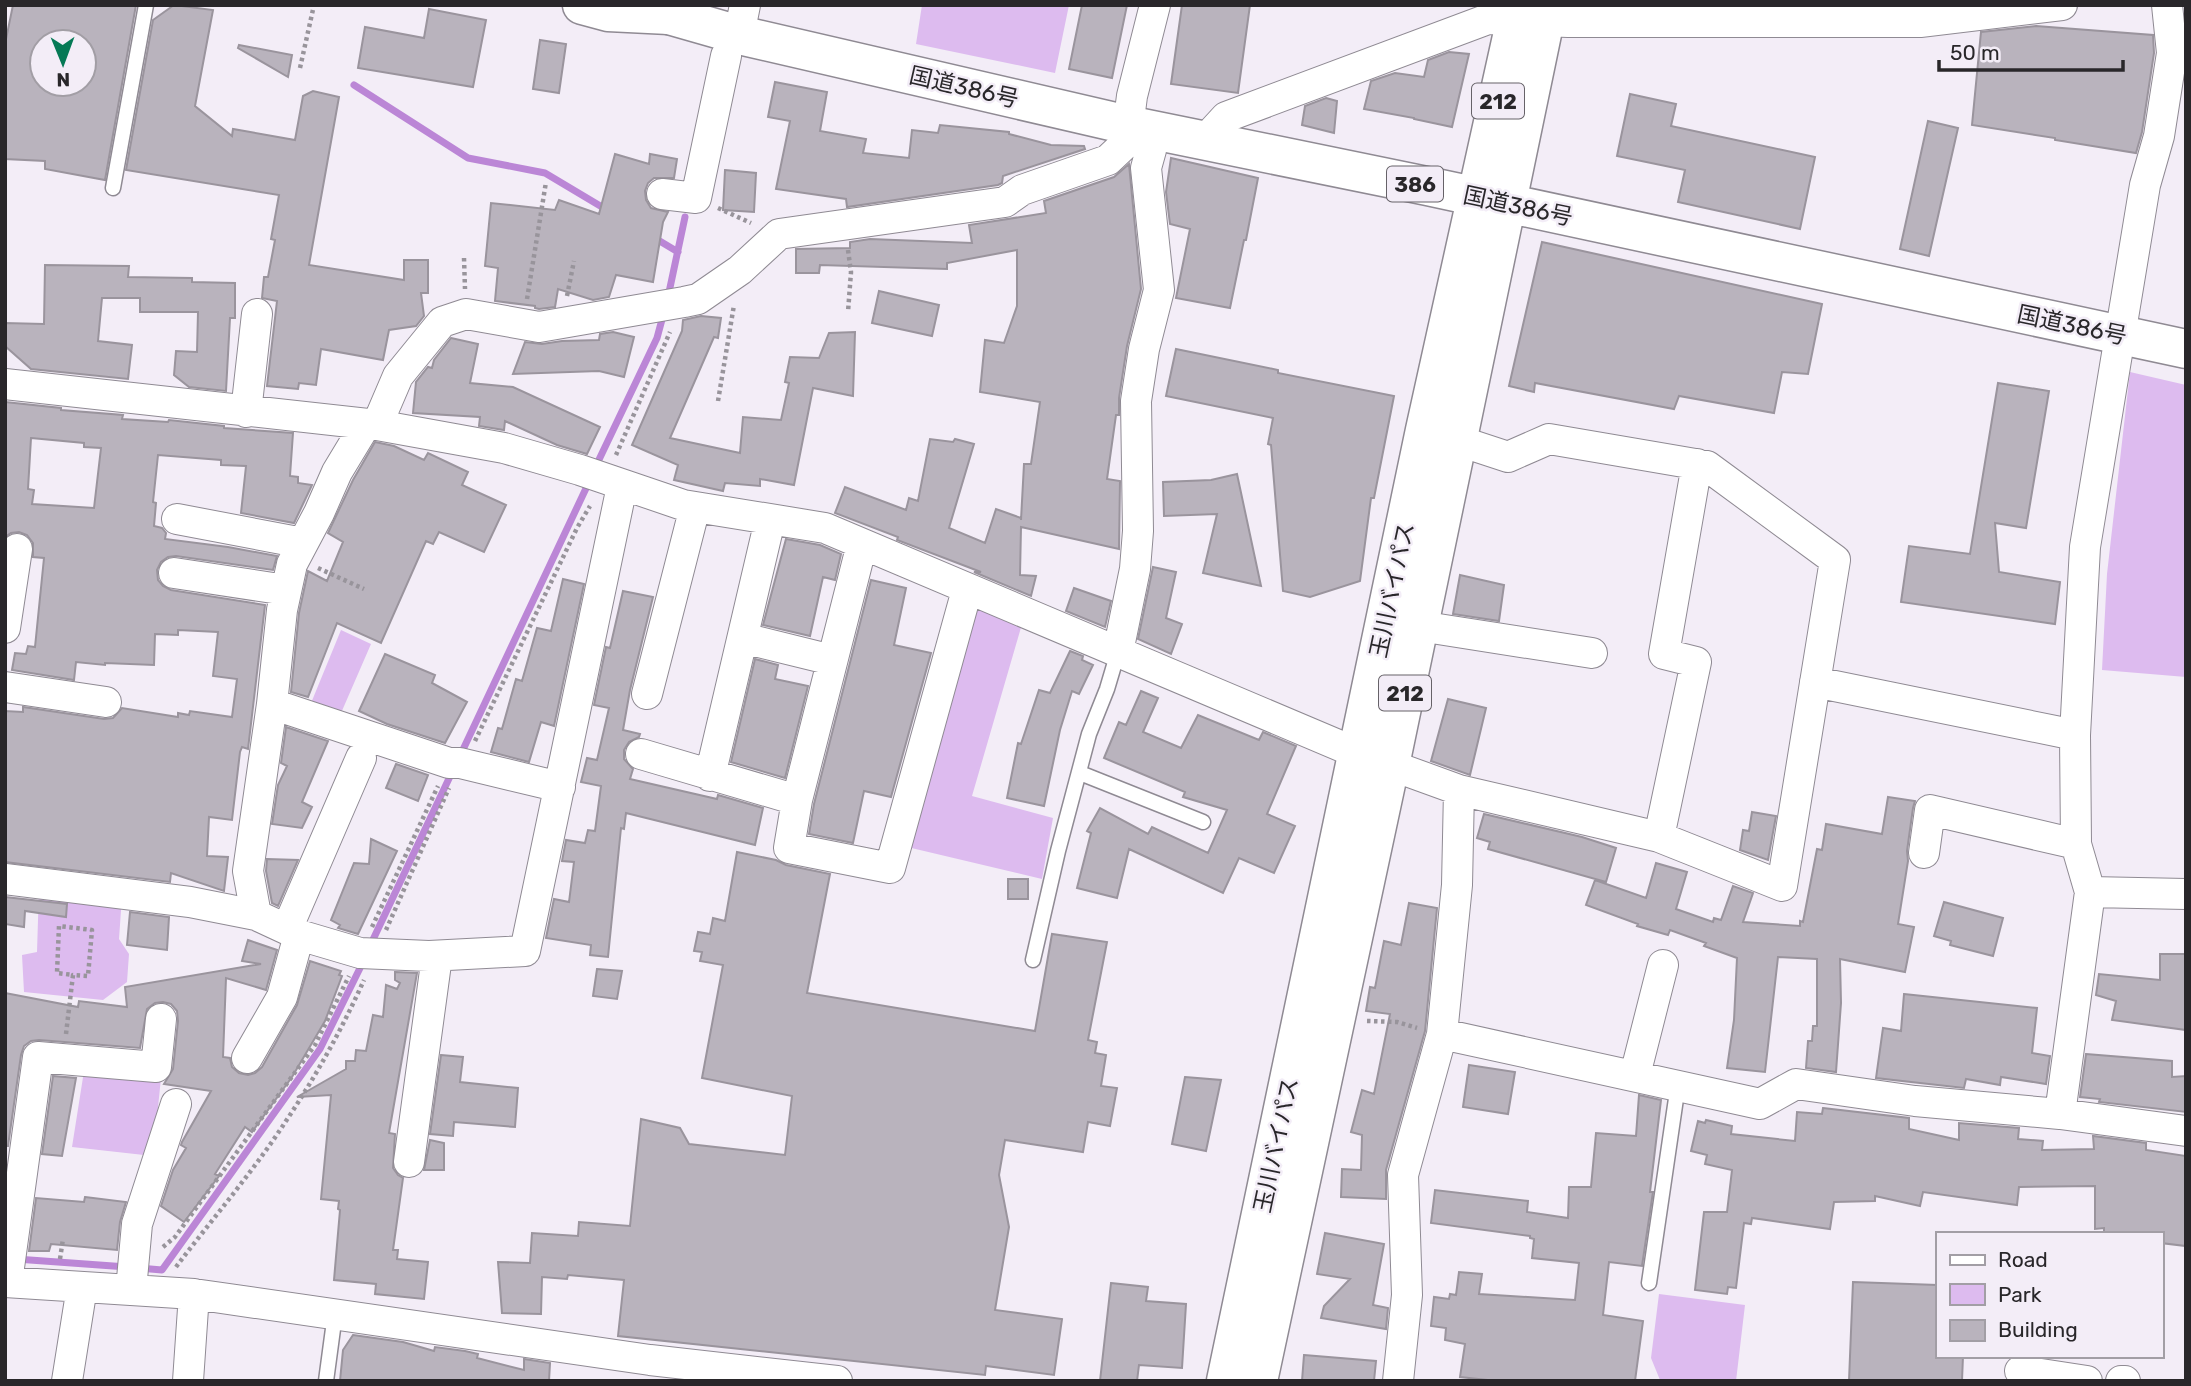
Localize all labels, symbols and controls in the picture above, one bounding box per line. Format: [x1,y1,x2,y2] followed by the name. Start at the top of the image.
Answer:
[28,28,98,98] north arrow
[1939,28,2123,72] scale bar
[1950,40,2000,65] text: 50 m
[907,61,1021,113] street label: 国道386号
[56,68,70,91] text: N
[1472,84,1524,119] road number: 212
[1387,166,1443,202] road number: 386
[1461,181,1575,231] street label: 国道386号
[2015,300,2129,350] street label: 国道386号
[1364,520,1420,660] street label: 玉川バイパス
[1379,676,1431,710] road number: 212
[1248,1075,1304,1215] street label: 玉川バイパス
[1936,1232,2163,1358] legend
[1998,1247,2048,1272] text: Road
[1998,1282,2042,1307] text: Park
[1998,1317,2078,1342] text: Building

